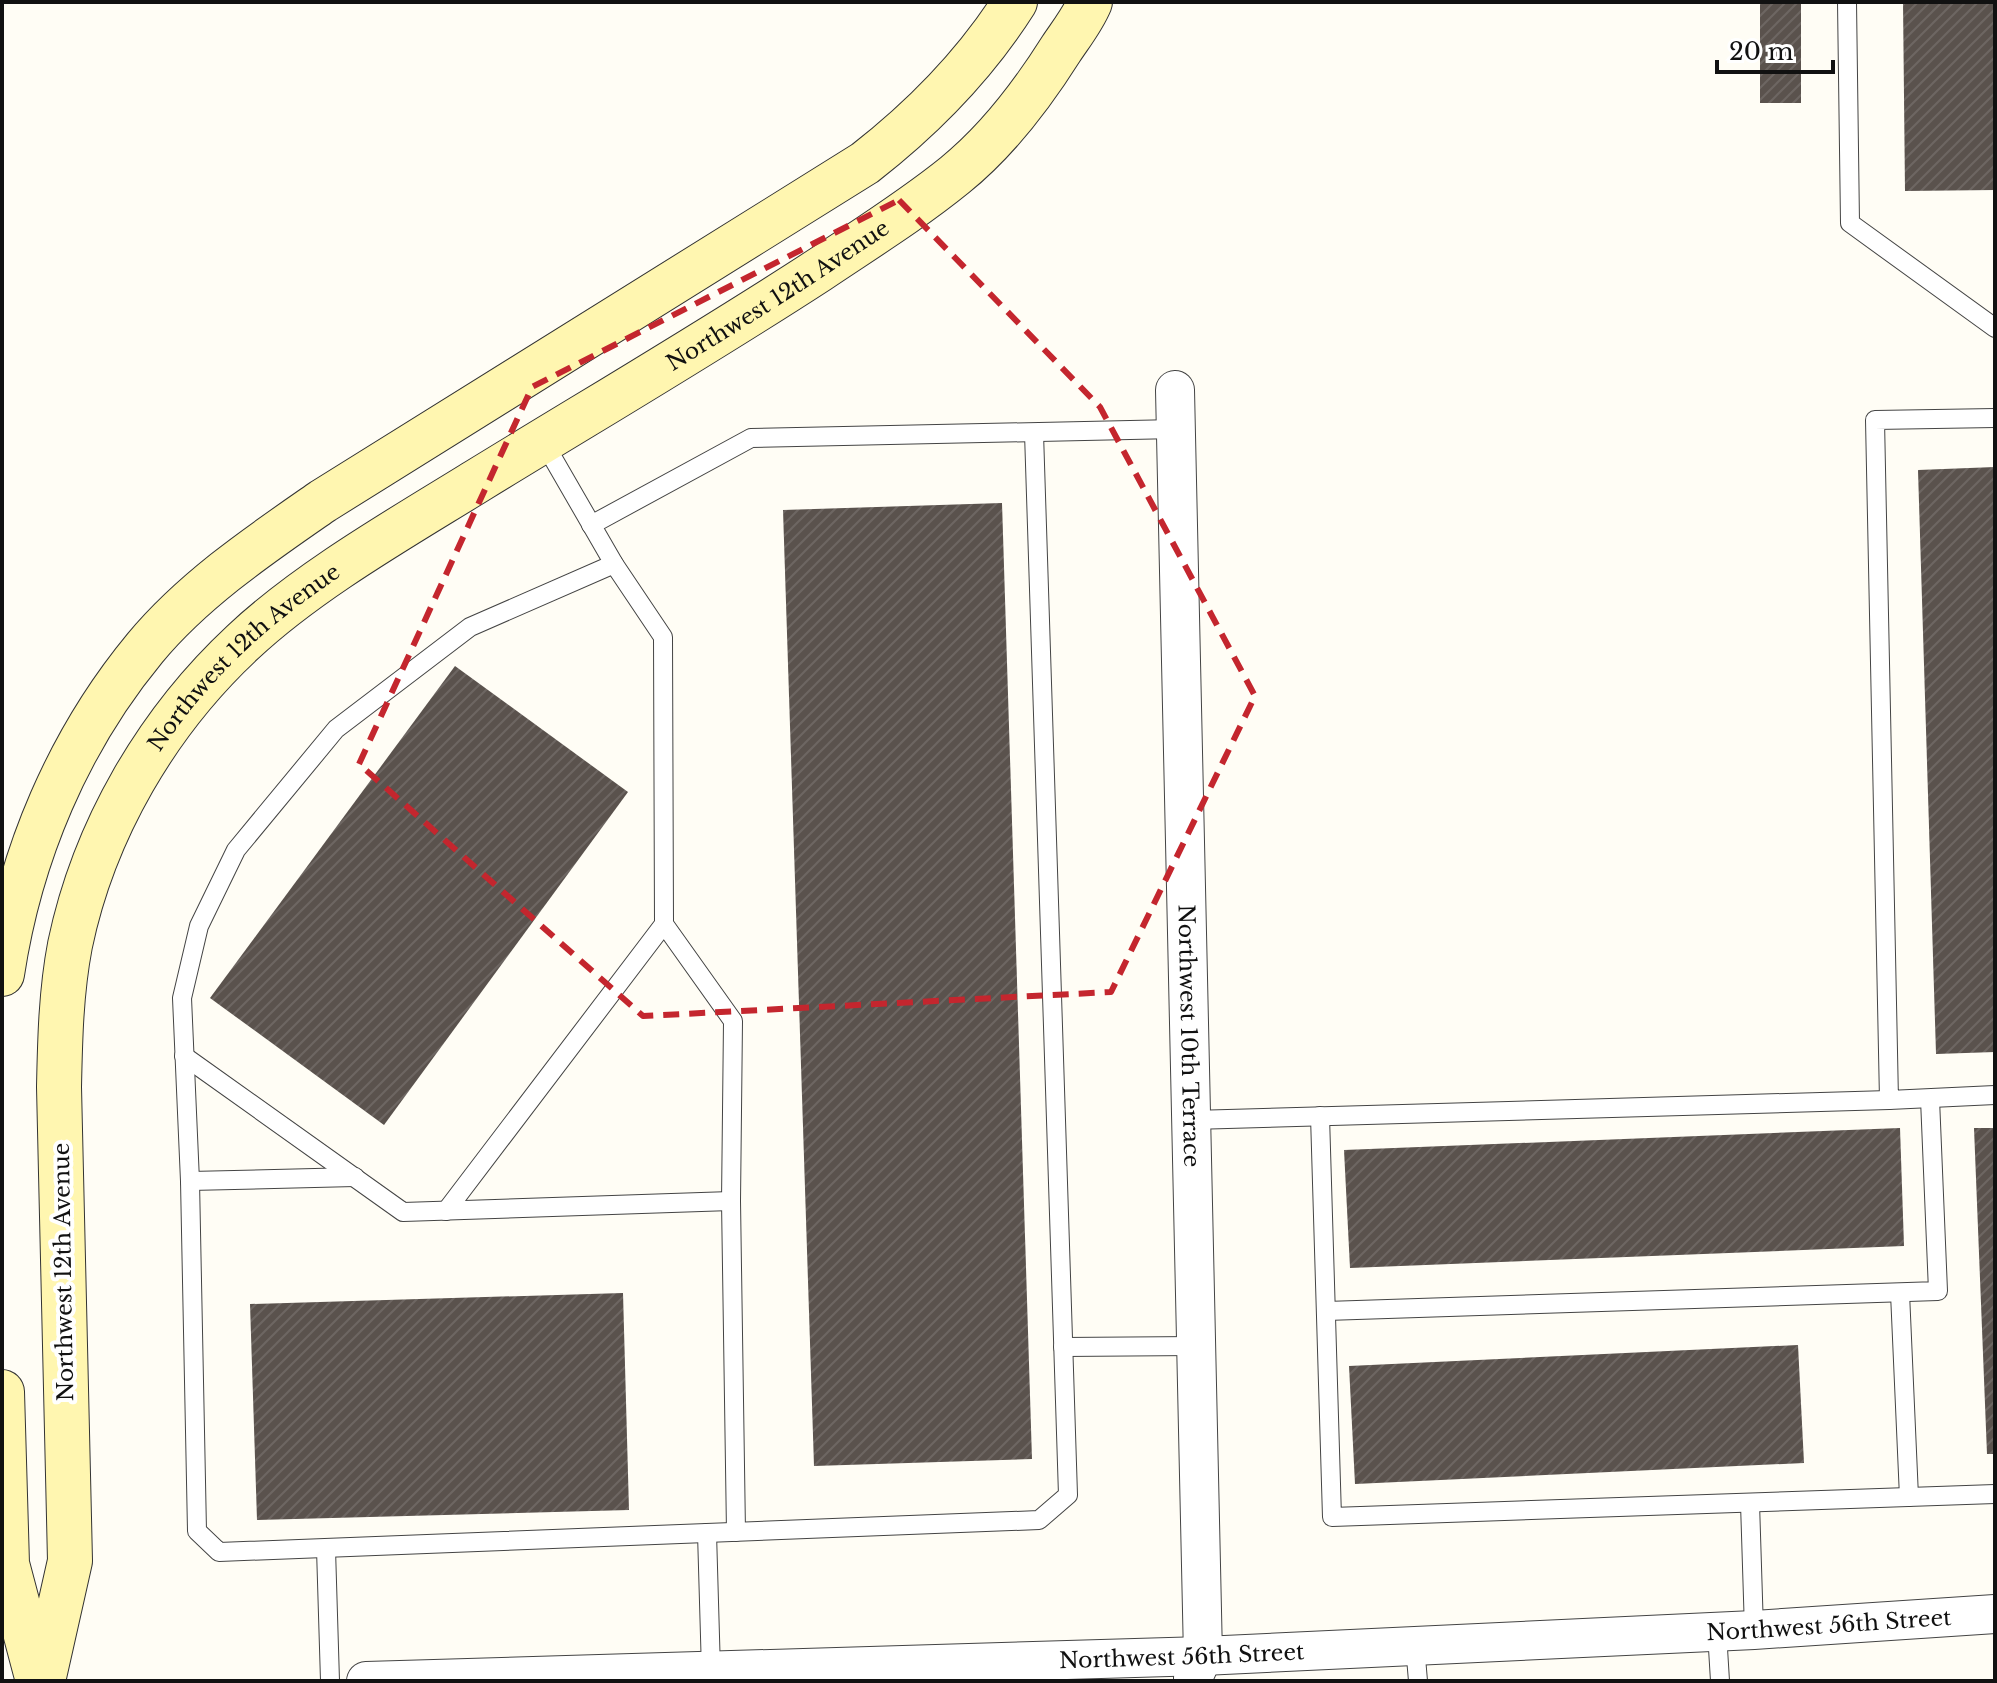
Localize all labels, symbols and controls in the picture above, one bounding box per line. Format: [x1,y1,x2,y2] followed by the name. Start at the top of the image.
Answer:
[1717,24,1833,74] scale bar
[1729,37,1794,66] text: 20 m
[662,214,894,377] street label: Northwest 12th Avenue
[142,558,345,756] street label: Northwest 12th Avenue
[1172,904,1205,1168] street label: Northwest 10th Terrace
[48,1142,79,1402] street label: Northwest 12th Avenue
[1706,1604,1953,1646] street label: Northwest 56th Street
[1059,1638,1306,1674] street label: Northwest 56th Street

